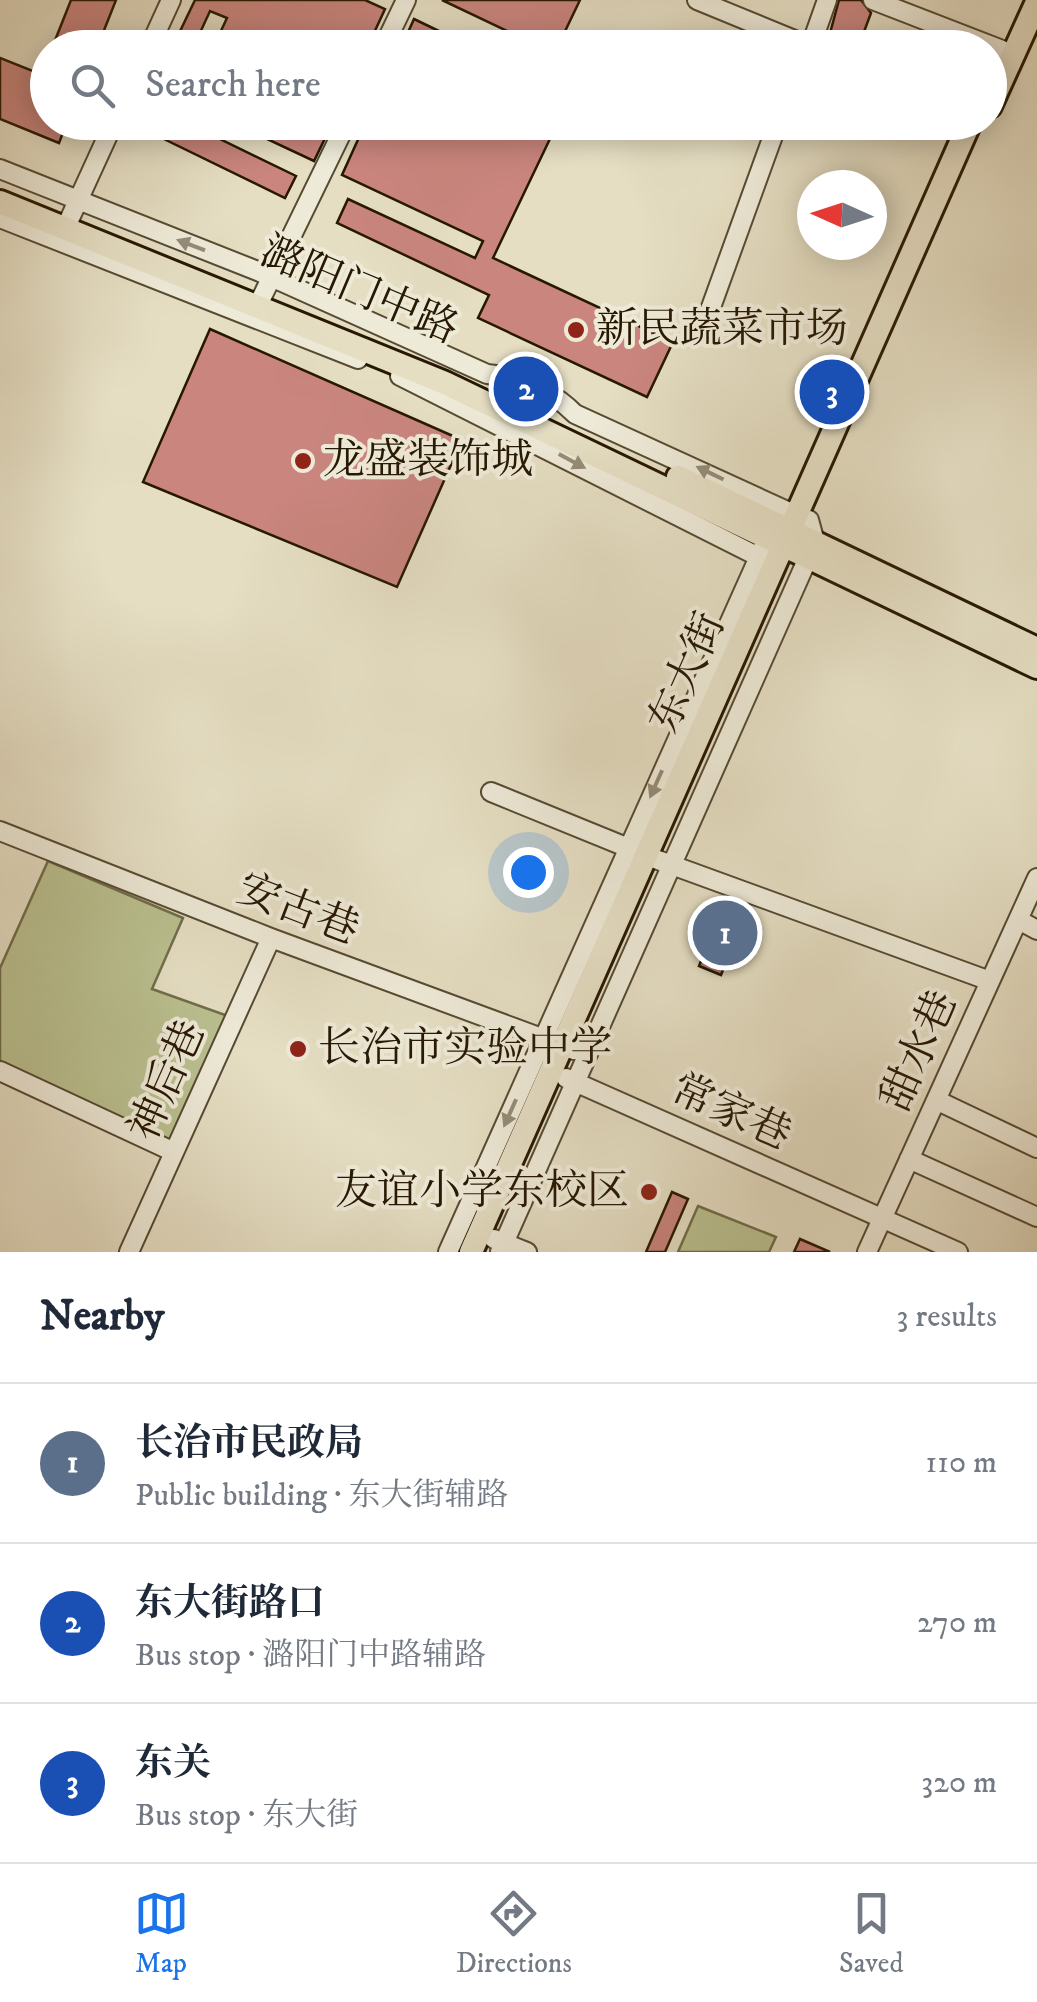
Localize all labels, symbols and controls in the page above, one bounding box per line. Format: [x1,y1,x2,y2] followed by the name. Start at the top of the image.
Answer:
[30,30,1007,140] search box
[65,58,120,113] icon: search
[145,61,321,109] text: Search here
[797,170,887,260] north arrow
[252,226,466,356] street label: 潞阳门中路
[176,236,206,252] one-way arrow
[596,304,848,356] place label: 新民蔬菜市场
[565,319,587,341] marker: 新民蔬菜市场
[494,352,558,426] pin: 2
[800,354,864,430] pin: 3
[323,435,533,487] place label: 龙盛装饰城
[292,450,314,472] marker: 龙盛装饰城
[557,452,586,469] one-way arrow
[695,465,724,482] one-way arrow
[639,605,737,741] street label: 东大街
[648,769,664,799] one-way arrow
[503,847,554,898] your location
[230,863,366,957] street label: 安古巷
[692,896,758,970] pin: 1
[871,983,969,1119] street label: 甜水巷
[119,1013,217,1149] street label: 神后巷
[318,1023,612,1075] place label: 长治市实验中学
[287,1038,309,1060] marker: 长治市实验中学
[663,1064,799,1162] street label: 常家巷
[502,1098,518,1128] one-way arrow
[335,1166,629,1218] place label: 友谊小学东校区
[638,1181,660,1203] marker: 友谊小学东校区
[40,1291,164,1343] text: Nearby
[896,1297,997,1337] text: 3 results
[135,1420,363,1468] text: 长治市民政局
[67,1443,78,1483] text: 1
[925,1443,997,1483] text: 110 m
[135,1476,509,1516] text: Public building · 东大街辅路
[135,1580,325,1628] text: 东大街路口
[65,1603,80,1643] text: 2
[917,1603,997,1643] text: 270 m
[135,1636,486,1676] text: Bus stop · 潞阳门中路辅路
[135,1740,211,1788] text: 东关
[67,1763,78,1803] text: 3
[921,1763,997,1803] text: 320 m
[135,1796,358,1836] text: Bus stop · 东大街
[134,1886,189,1981] tab: Map
[456,1886,572,1981] tab: Directions
[839,1886,903,1981] tab: Saved

